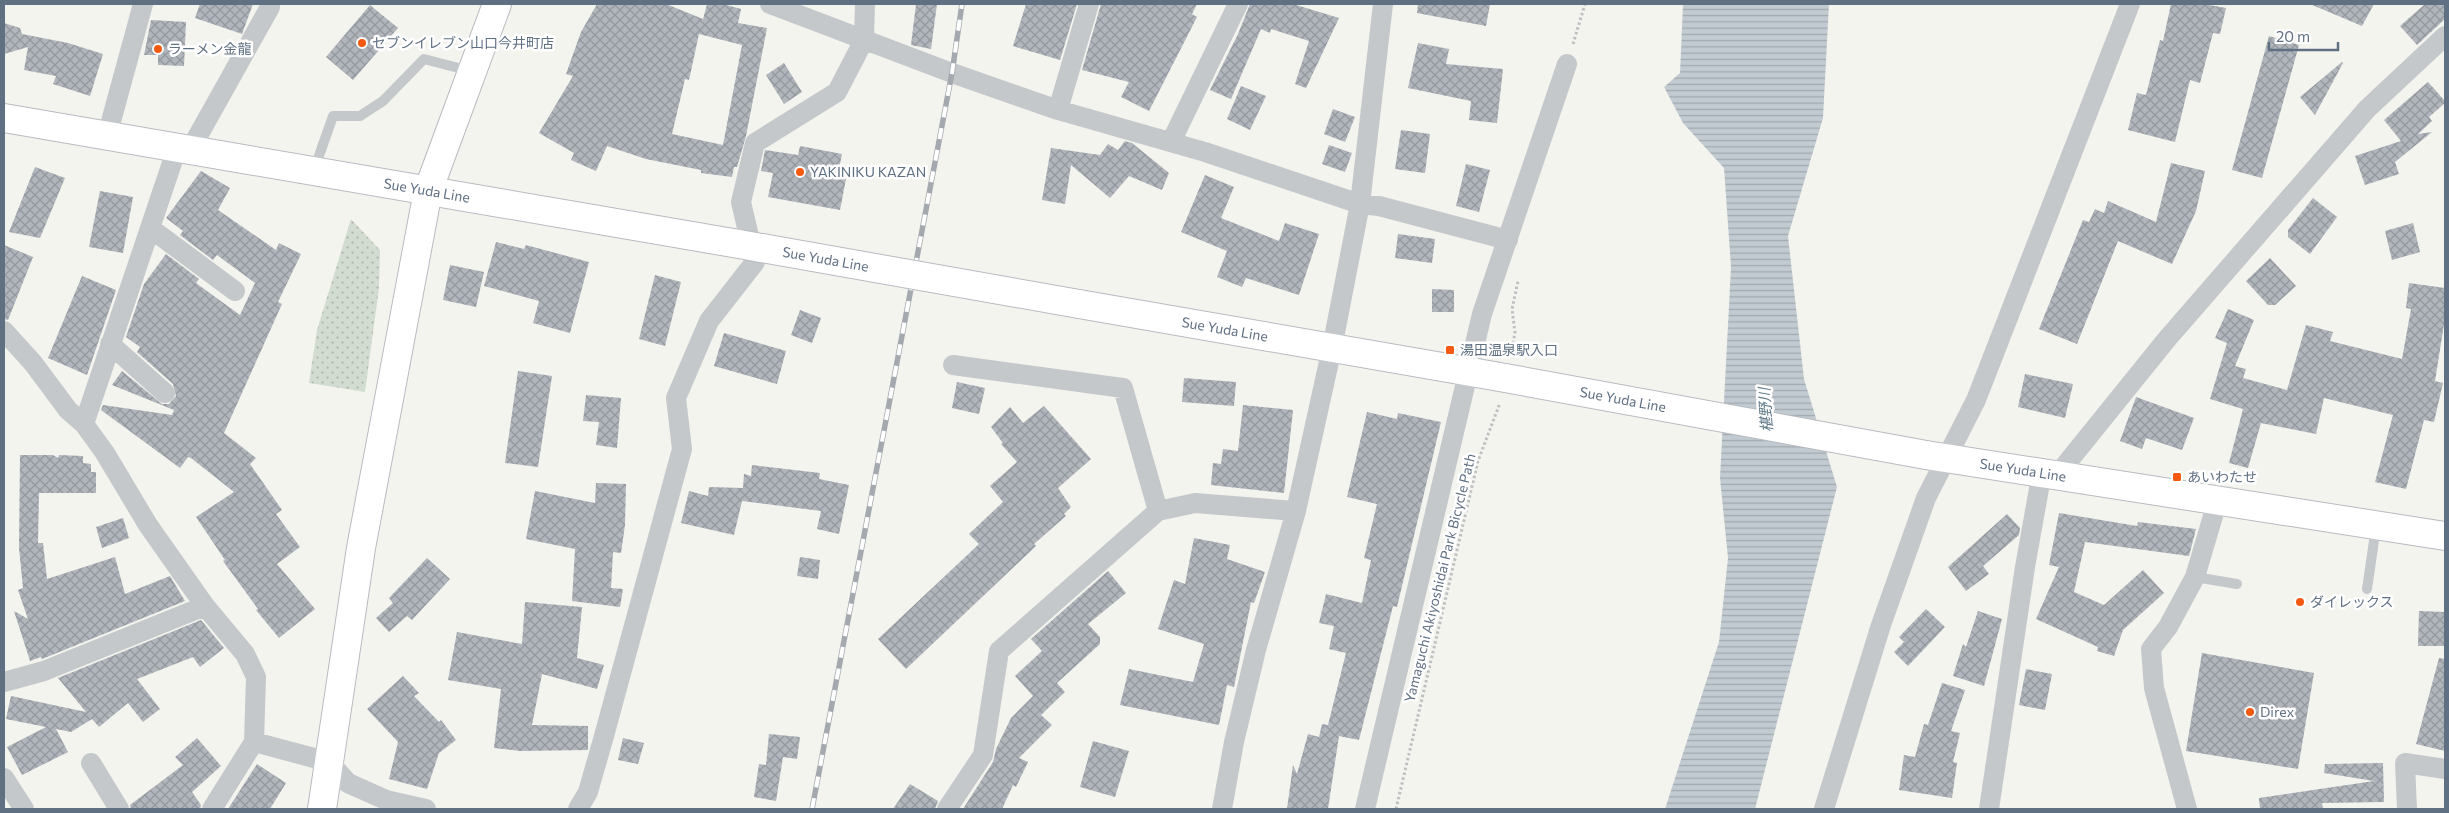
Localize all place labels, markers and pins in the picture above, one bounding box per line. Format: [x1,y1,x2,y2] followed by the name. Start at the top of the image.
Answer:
[372,34,554,51] place label: セブンイレブン山口今井町店
[356,37,368,49] marker: セブンイレブン山口今井町店
[168,40,251,57] place label: ラーメン金龍
[152,43,164,55] marker: ラーメン金龍
[810,163,926,180] place label: YAKINIKU KAZAN
[794,166,806,178] marker: YAKINIKU KAZAN
[1460,341,1558,358] place label: 湯田温泉駅入口
[1444,344,1456,356] marker: 湯田温泉駅入口
[2187,468,2257,485] place label: あいわたせ
[2171,471,2183,483] marker: あいわたせ
[2310,593,2394,610] place label: ダイレックス
[2294,596,2306,608] marker: ダイレックス
[2260,703,2295,720] place label: Direx
[2244,706,2256,718] marker: Direx

